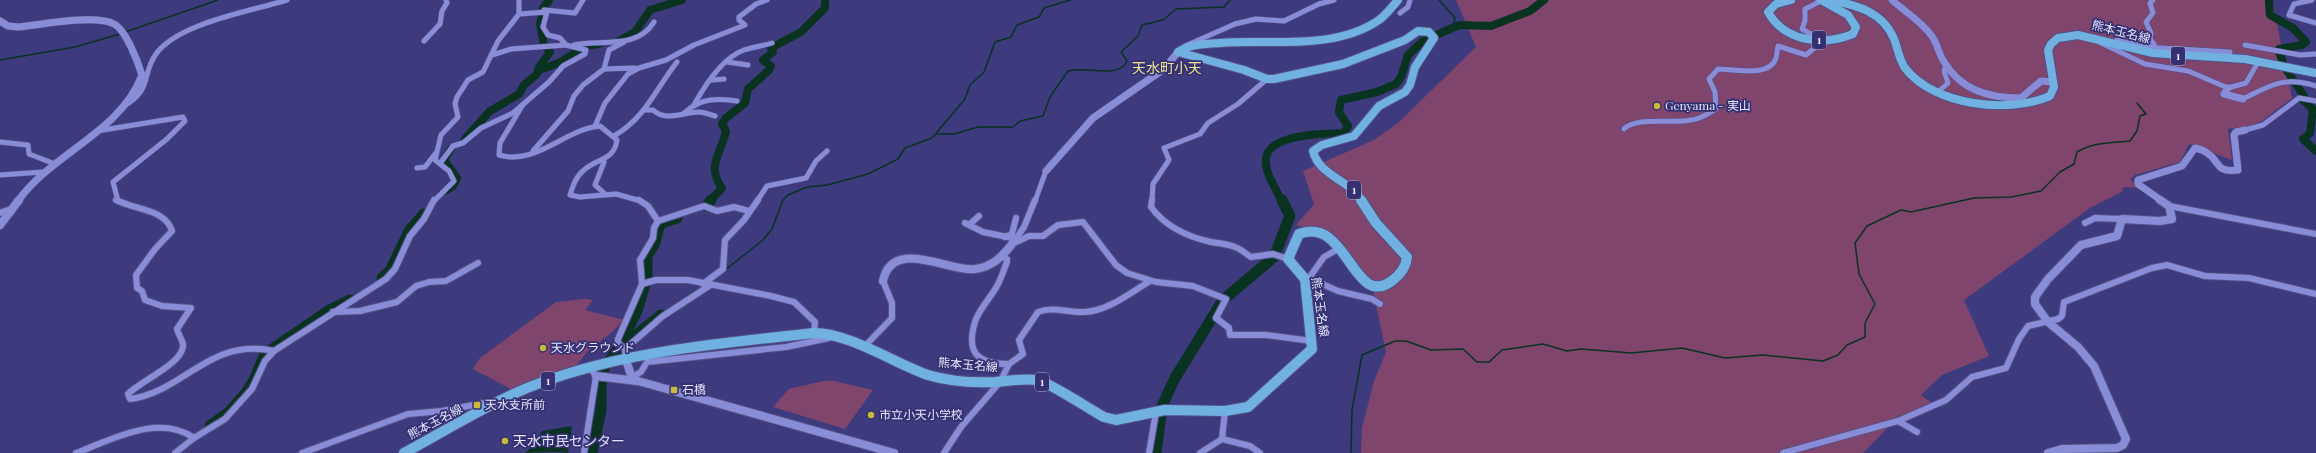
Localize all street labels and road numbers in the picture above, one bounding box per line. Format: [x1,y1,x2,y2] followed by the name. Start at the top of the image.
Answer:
[2090,16,2152,46] street label: 熊本玉名線
[1812,31,1826,49] road number: 1
[2171,47,2185,65] road number: 1
[1347,181,1361,199] road number: 1
[1309,276,1333,338] street label: 熊本玉名線
[937,353,999,375] street label: 熊本玉名線
[541,372,555,390] road number: 1
[1035,373,1049,391] road number: 1
[404,400,465,442] street label: 熊本玉名線

